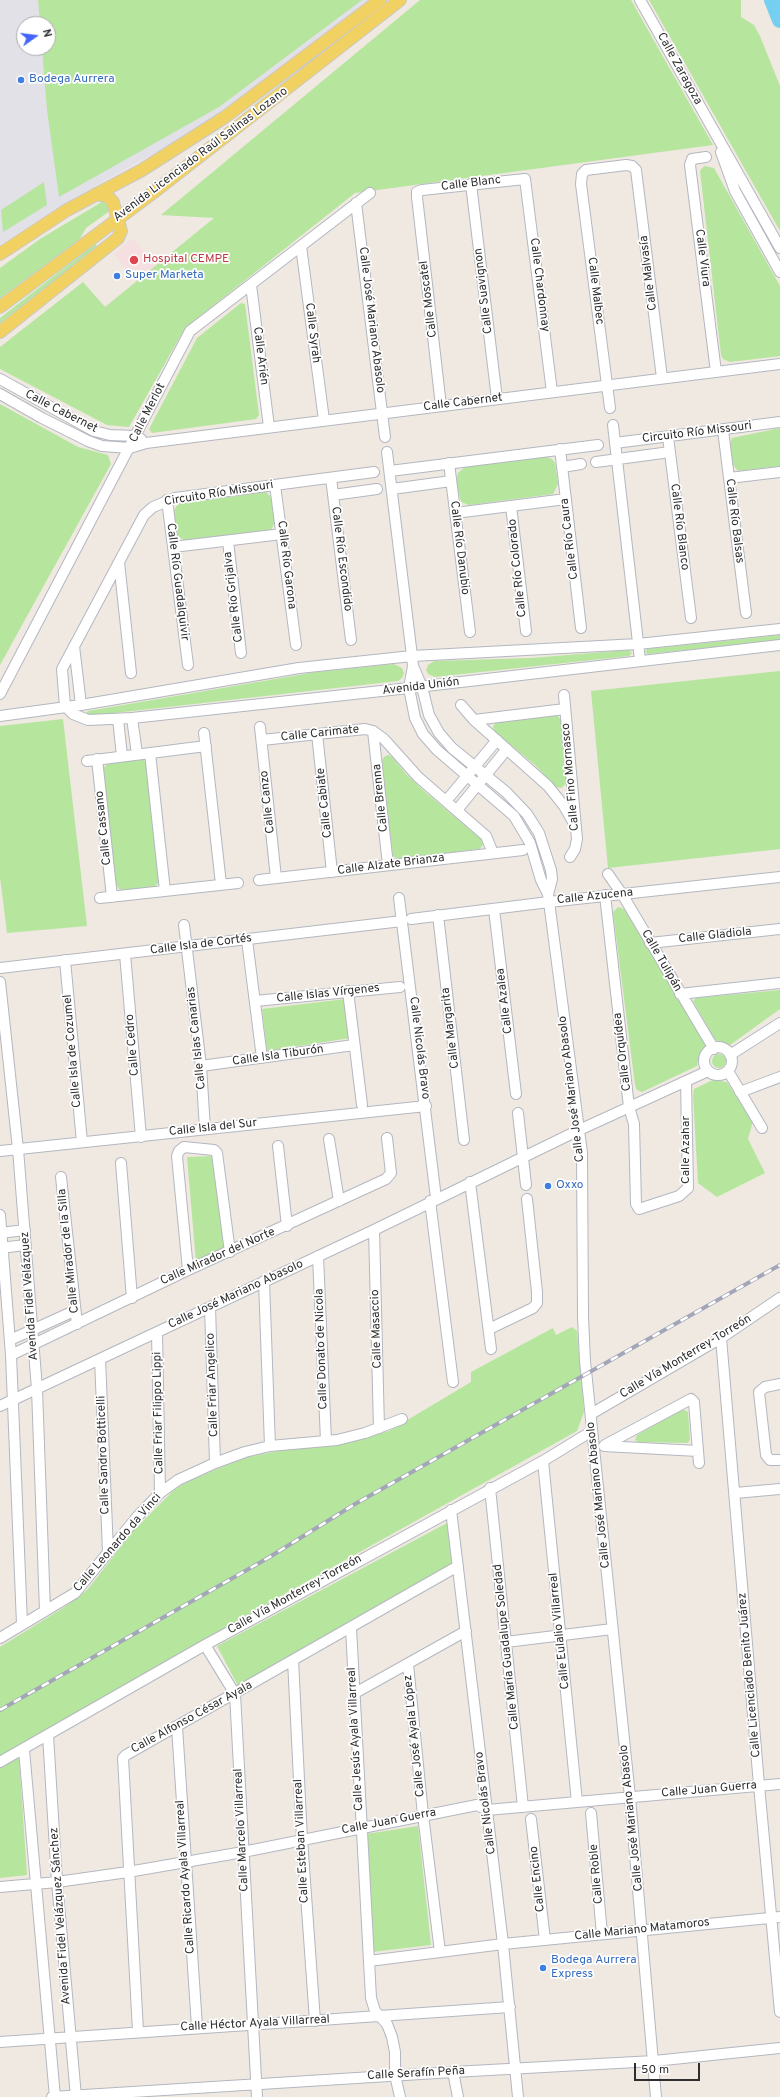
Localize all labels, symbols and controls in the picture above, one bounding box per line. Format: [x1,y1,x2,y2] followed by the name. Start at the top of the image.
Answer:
[16,16,56,56] north arrow
[39,28,54,39] text: N
[653,30,705,108] street label: Calle Zaragoza
[29,73,114,87] place label: Bodega Aurrera
[16,75,26,85] marker: Bodega Aurrera
[111,85,291,225] street label: Avenida Licenciado Raúl Salinas Lozano
[440,173,502,195] street label: Calle Blanc
[691,228,713,288] street label: Calle Viura
[637,235,661,311] street label: Calle Malvasía
[526,237,552,333] street label: Calle Chardonnay
[355,246,387,394] street label: Calle José Mariano Abasolo
[472,247,496,335] street label: Calle Suavignon
[143,253,229,267] place label: Hospital CEMPE
[128,254,140,266] marker: Hospital CEMPE
[584,256,606,326] street label: Calle Malbec
[417,260,441,338] street label: Calle Moscatel
[125,269,204,283] place label: Super Marketa
[112,271,122,281] marker: Super Marketa
[301,302,323,364] street label: Calle Syrah
[249,326,271,386] street label: Calle Arién
[127,381,169,445] street label: Calle Merlot
[22,388,100,436] street label: Calle Cabernet
[423,391,503,415] street label: Calle Cabernet
[641,419,753,447] street label: Circuito Río Missouri
[163,478,275,510] street label: Circuito Río Missouri
[722,478,746,564] street label: Calle Río Balsas
[667,483,691,571] street label: Calle Río Blanco
[558,498,582,580] street label: Calle Río Caura
[446,500,472,596] street label: Calle Río Danubio
[327,506,355,612] street label: Calle Río Escondido
[506,518,530,618] street label: Calle Río Colorado
[273,520,299,610] street label: Calle Río Garona
[163,522,191,642] street label: Calle Río Guadalquivir
[221,551,247,643] street label: Calle Río Grijalva
[382,675,460,699] street label: Avenida Unión
[559,722,583,832] street label: Calle Fino Mornasco
[280,723,360,745] street label: Calle Carimate
[370,763,392,833] street label: Calle Brenna
[314,767,336,839] street label: Calle Cabiate
[258,770,278,834] street label: Calle Canzo
[93,790,115,866] street label: Calle Cassano
[337,851,445,879] street label: Calle Alzate Brianza
[556,886,634,908] street label: Calle Azucena
[678,925,752,947] street label: Calle Gladiola
[638,928,684,994] street label: Calle Tulipán
[149,932,253,958] street label: Calle Isla de Cortés
[494,967,516,1035] street label: Calle Azalea
[276,981,380,1007] street label: Calle Islas Vírgenes
[184,986,210,1090] street label: Calle Islas Canarias
[439,987,463,1069] street label: Calle Margarita
[61,994,85,1108] street label: Calle Isla de Cozumel
[406,996,432,1100] street label: Calle Nicolás Bravo
[611,1012,635,1092] street label: Calle Orquídea
[123,1014,143,1076] street label: Calle Cedro
[556,1015,588,1163] street label: Calle José Mariano Abasolo
[231,1042,325,1070] street label: Calle Isla Tiburón
[168,1116,258,1140] street label: Calle Isla del Sur
[680,1116,694,1184] street label: Calle Azahar
[556,1179,584,1193] place label: Oxxo
[543,1181,553,1191] marker: Oxxo
[55,1188,83,1314] street label: Calle Mirador de la Silla
[158,1225,278,1289] street label: Calle Mirador del Norte
[18,1231,42,1361] street label: Avenida Fidel Velázquez
[166,1257,306,1333] street label: Calle José Mariano Abasolo
[313,1288,331,1410] street label: Calle Donato de Nicola
[368,1289,386,1369] street label: Calle Masaccio
[618,1312,754,1402] street label: Calle Vía Monterrey-Torreón
[204,1333,222,1437] street label: Calle Friar Angelico
[151,1352,167,1474] street label: Calle Friar Filippo Lippi
[95,1395,113,1515] street label: Calle Sandro Botticelli
[584,1421,614,1569] street label: Calle José Mariano Abasolo
[71,1491,165,1595] street label: Calle Leonardo da Vinci
[226,1552,364,1638] street label: Calle Vía Monterrey-Torreón
[491,1563,523,1731] street label: Calle María Guadalupe Soledad
[547,1572,573,1690] street label: Calle Eulalio Villarreal
[736,1592,764,1758] street label: Calle Licenciado Benito Juárez
[345,1667,367,1811] street label: Calle Jesús Ayala Villarreal
[401,1674,429,1798] street label: Calle José Ayala López
[129,1679,255,1757] street label: Calle Alfonso César Ayala
[617,1744,647,1892] street label: Calle José Mariano Abasolo
[473,1751,499,1855] street label: Calle Nicolás Bravo
[232,1768,252,1892] street label: Calle Marcelo Villarreal
[292,1779,312,1903] street label: Calle Esteban Villarreal
[661,1779,757,1801] street label: Calle Juan Guerra
[173,1800,199,1954] street label: Calle Ricardo Ayala Villarreal
[341,1806,437,1838] street label: Calle Juan Guerra
[48,1827,74,2005] street label: Avenida Fidel Velázquez Sánchez
[587,1843,607,1905] street label: Calle Roble
[527,1845,549,1913] street label: Calle Encino
[574,1916,710,1944] street label: Calle Mariano Matamoros
[551,1954,636,1982] place label: Bodega Aurrera Express
[538,1963,548,1973] marker: Bodega Aurrera Express
[180,2013,330,2035] street label: Calle Héctor Ayala Villarreal
[636,2055,702,2081] scale bar
[641,2062,669,2078] text: 50 m
[367,2064,465,2084] street label: Calle Serafín Peña

